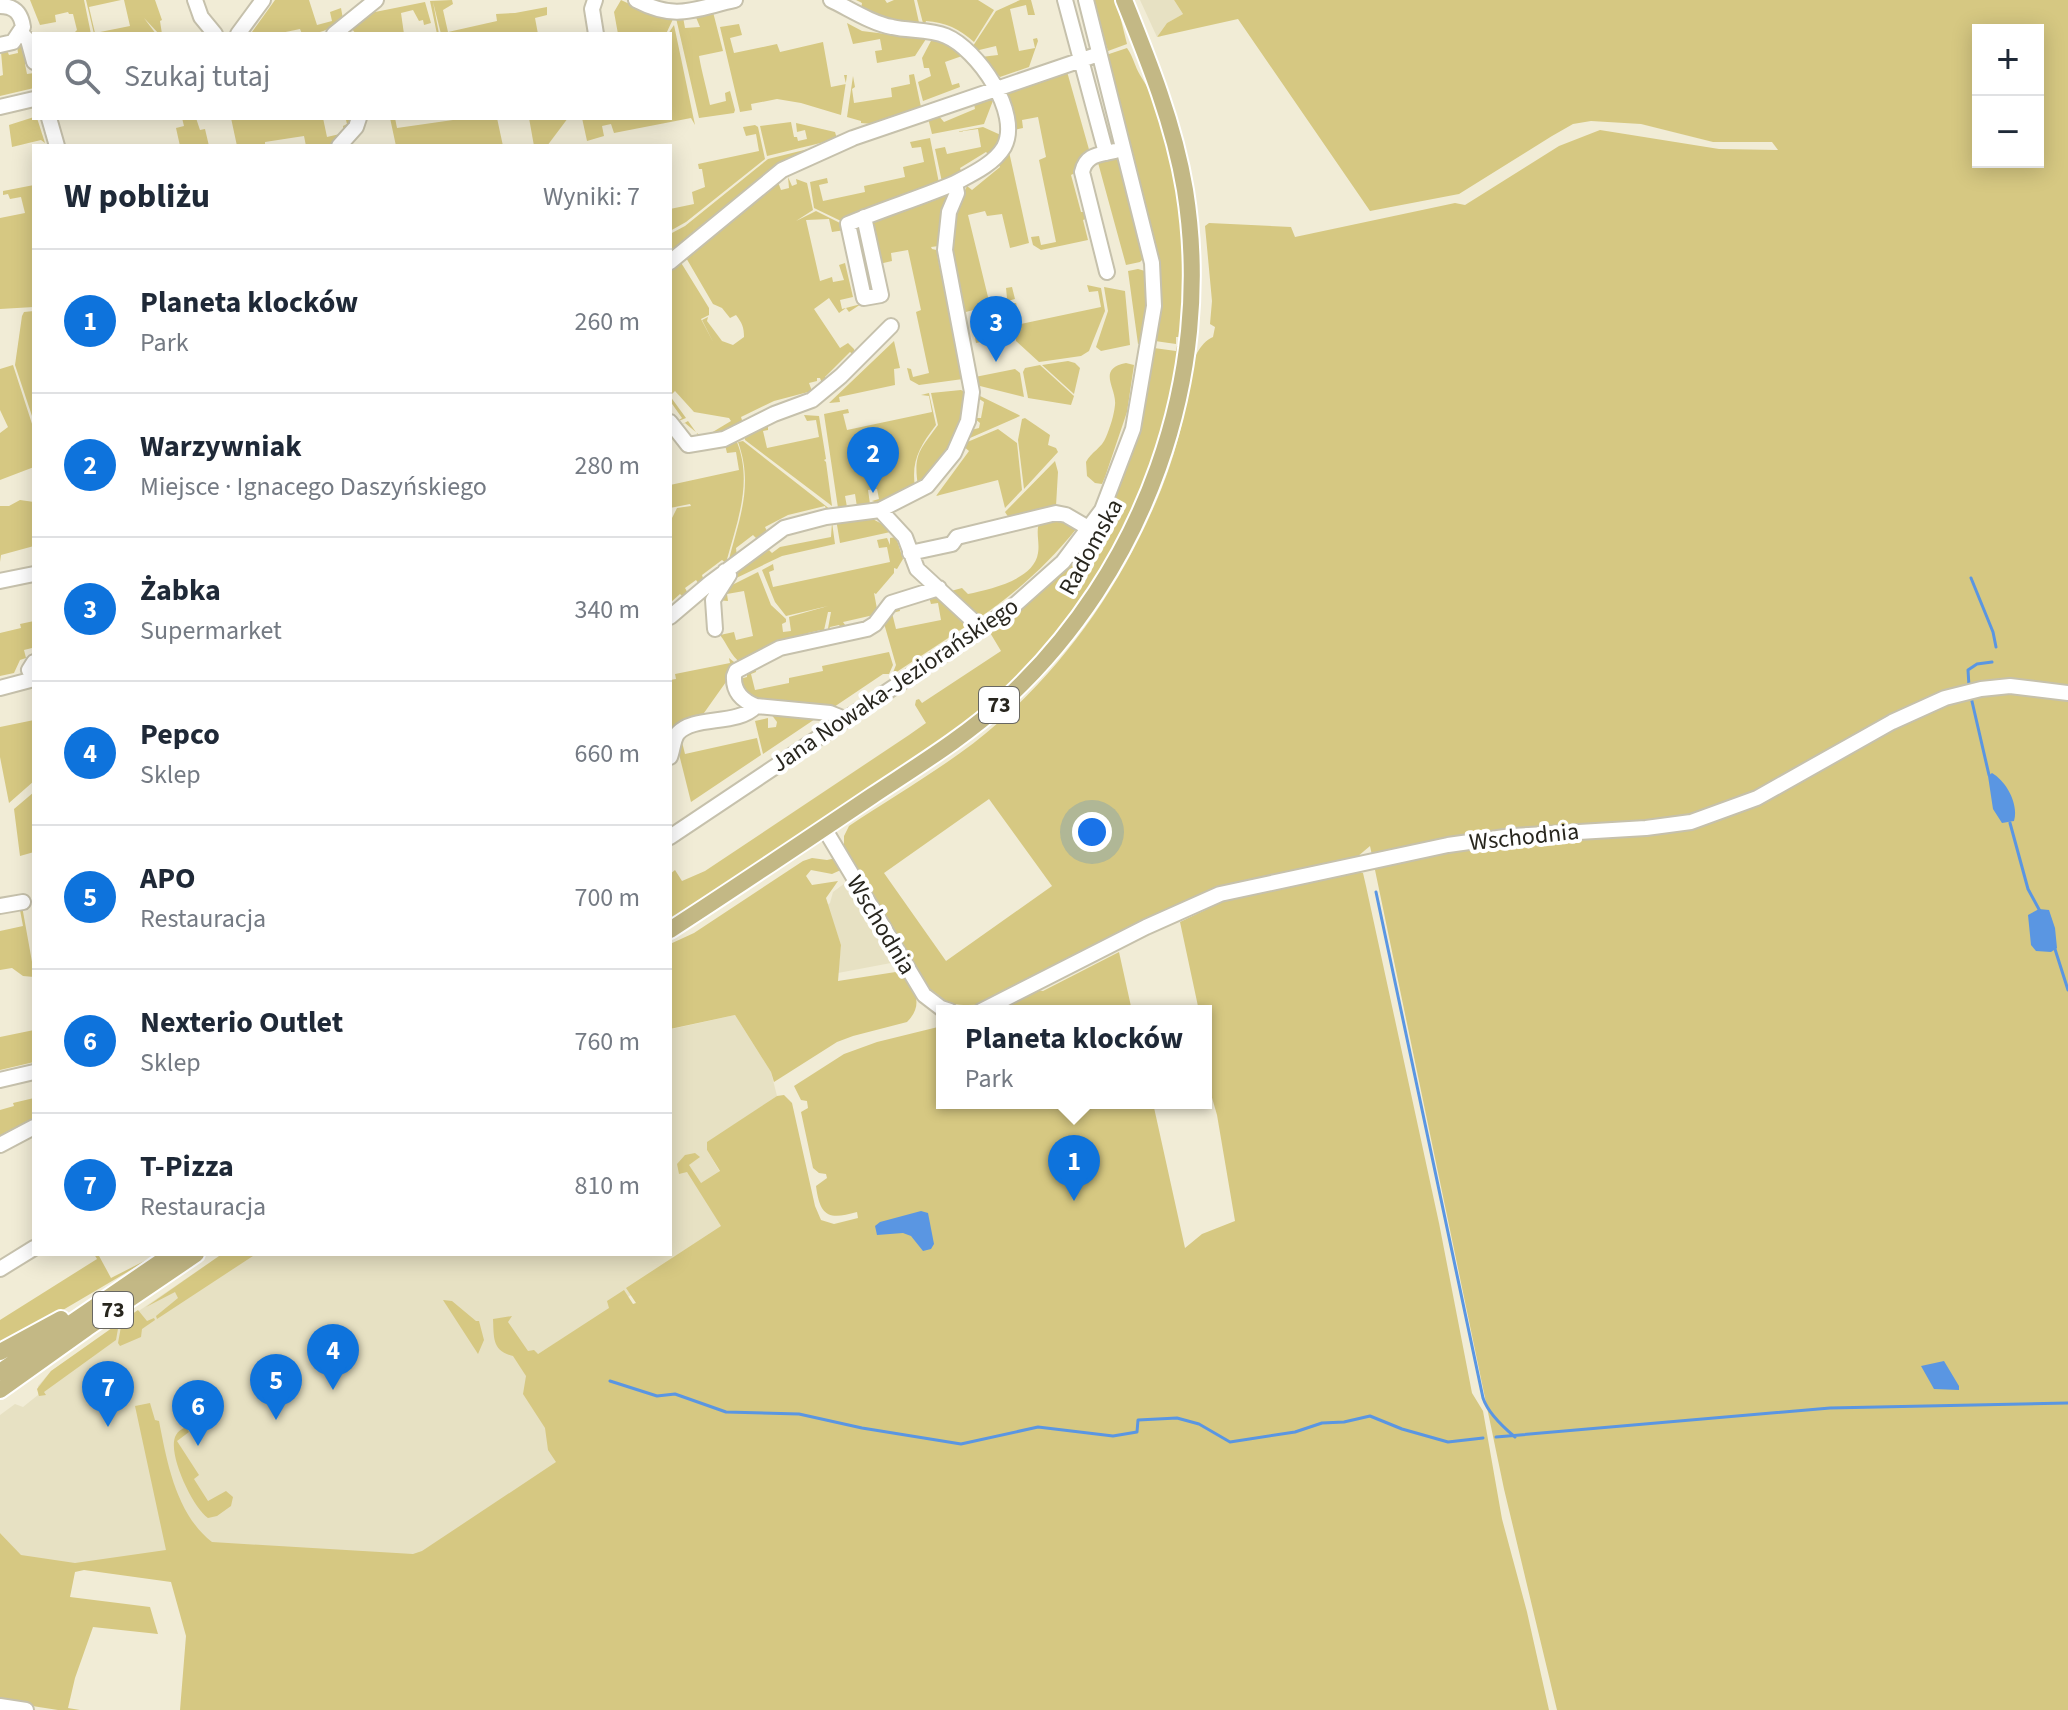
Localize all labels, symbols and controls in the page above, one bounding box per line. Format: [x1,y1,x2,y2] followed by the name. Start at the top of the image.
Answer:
[1972,24,2044,168] map controls
[1972,24,2044,96] button: +
[32,32,672,120] search box
[60,54,104,98] icon: search
[124,55,270,98] text: Szukaj tutaj
[1972,96,2044,168] button: −
[64,172,210,221] text: W pobliżu
[543,178,640,215] text: Wyniki: 7
[140,281,358,324] text: Planeta klocków
[970,296,1022,362] pin: 3
[83,303,97,340] text: 1
[574,303,640,340] text: 260 m
[140,324,189,361] text: Park
[140,425,302,468] text: Warzywniak
[847,427,899,493] pin: 2
[83,447,97,484] text: 2
[574,447,640,484] text: 280 m
[140,468,487,505] text: Miejsce · Ignacego Daszyńskiego
[1050,492,1132,602] street label: Radomska
[140,569,221,612] text: Żabka
[764,589,1026,781] street label: Jana Nowaka-Jeziorańskiego
[83,591,97,628] text: 3
[574,591,640,628] text: 340 m
[140,612,282,649] text: Supermarket
[979,687,1019,723] road number: 73
[140,713,220,756] text: Pepco
[83,735,97,772] text: 4
[574,735,640,772] text: 660 m
[140,756,201,793] text: Sklep
[1072,812,1112,852] your location
[1467,814,1581,860] street label: Wschodnia
[140,857,196,900] text: APO
[838,869,924,981] street label: Wschodnia
[83,879,97,916] text: 5
[574,879,640,916] text: 700 m
[140,900,266,937] text: Restauracja
[140,1001,343,1044] text: Nexterio Outlet
[936,1005,1212,1109] popup
[965,1017,1183,1060] text: Planeta klocków
[83,1023,97,1060] text: 6
[574,1023,640,1060] text: 760 m
[140,1044,201,1081] text: Sklep
[965,1060,1013,1097] text: Park
[1048,1135,1100,1201] pin: 1
[140,1145,234,1188] text: T-Pizza
[83,1167,97,1204] text: 7
[574,1167,640,1204] text: 810 m
[140,1188,266,1225] text: Restauracja
[93,1292,133,1328] road number: 73
[307,1324,359,1390] pin: 4
[250,1354,302,1420] pin: 5
[82,1361,134,1427] pin: 7
[172,1380,224,1446] pin: 6

